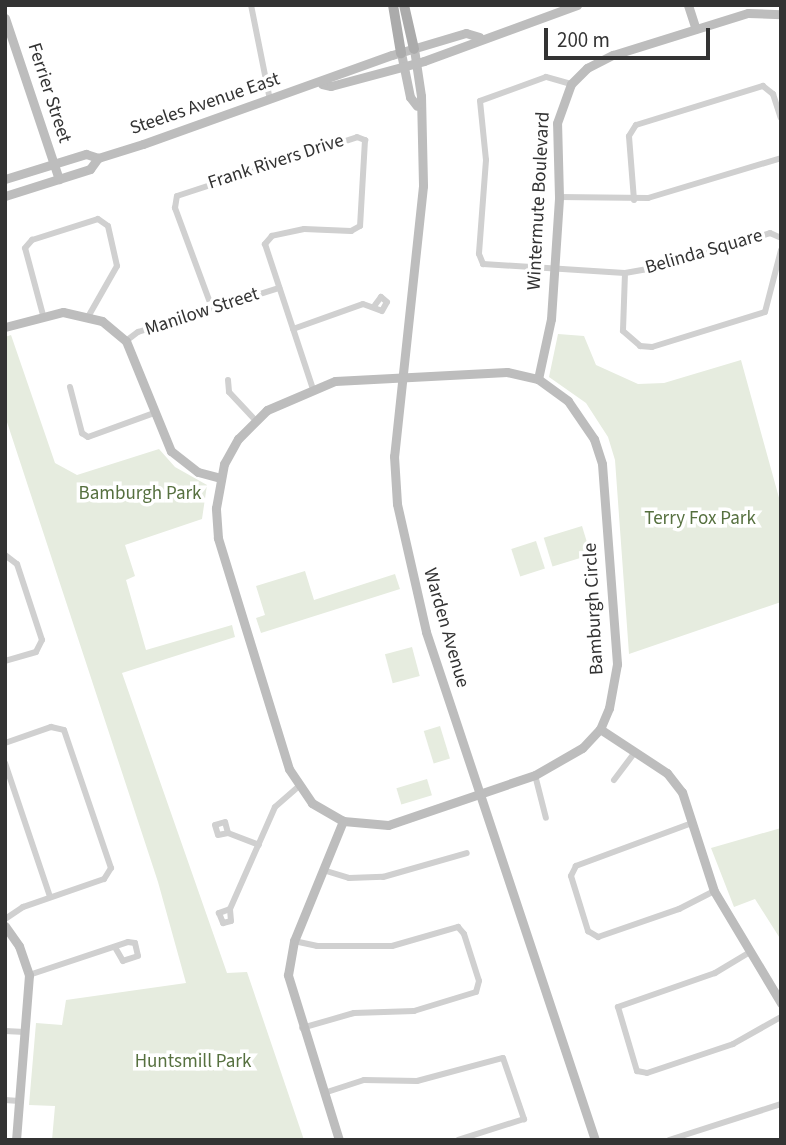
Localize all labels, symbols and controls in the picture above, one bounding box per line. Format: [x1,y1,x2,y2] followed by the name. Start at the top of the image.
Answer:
[548,14,714,58] scale bar
[557,25,610,55] text: 200 m
[22,40,76,146] street label: Ferrier Street
[127,68,283,140] street label: Steeles Avenue East
[523,111,555,291] street label: Wintermute Boulevard
[205,129,347,195] street label: Frank Rivers Drive
[643,224,765,280] street label: Belinda Square
[142,283,262,341] street label: Manilow Street
[79,483,201,505] park label: Bamburgh Park
[644,508,756,530] park label: Terry Fox Park
[579,542,609,676] street label: Bamburgh Circle
[418,566,474,690] street label: Warden Avenue
[135,1051,251,1073] park label: Huntsmill Park

